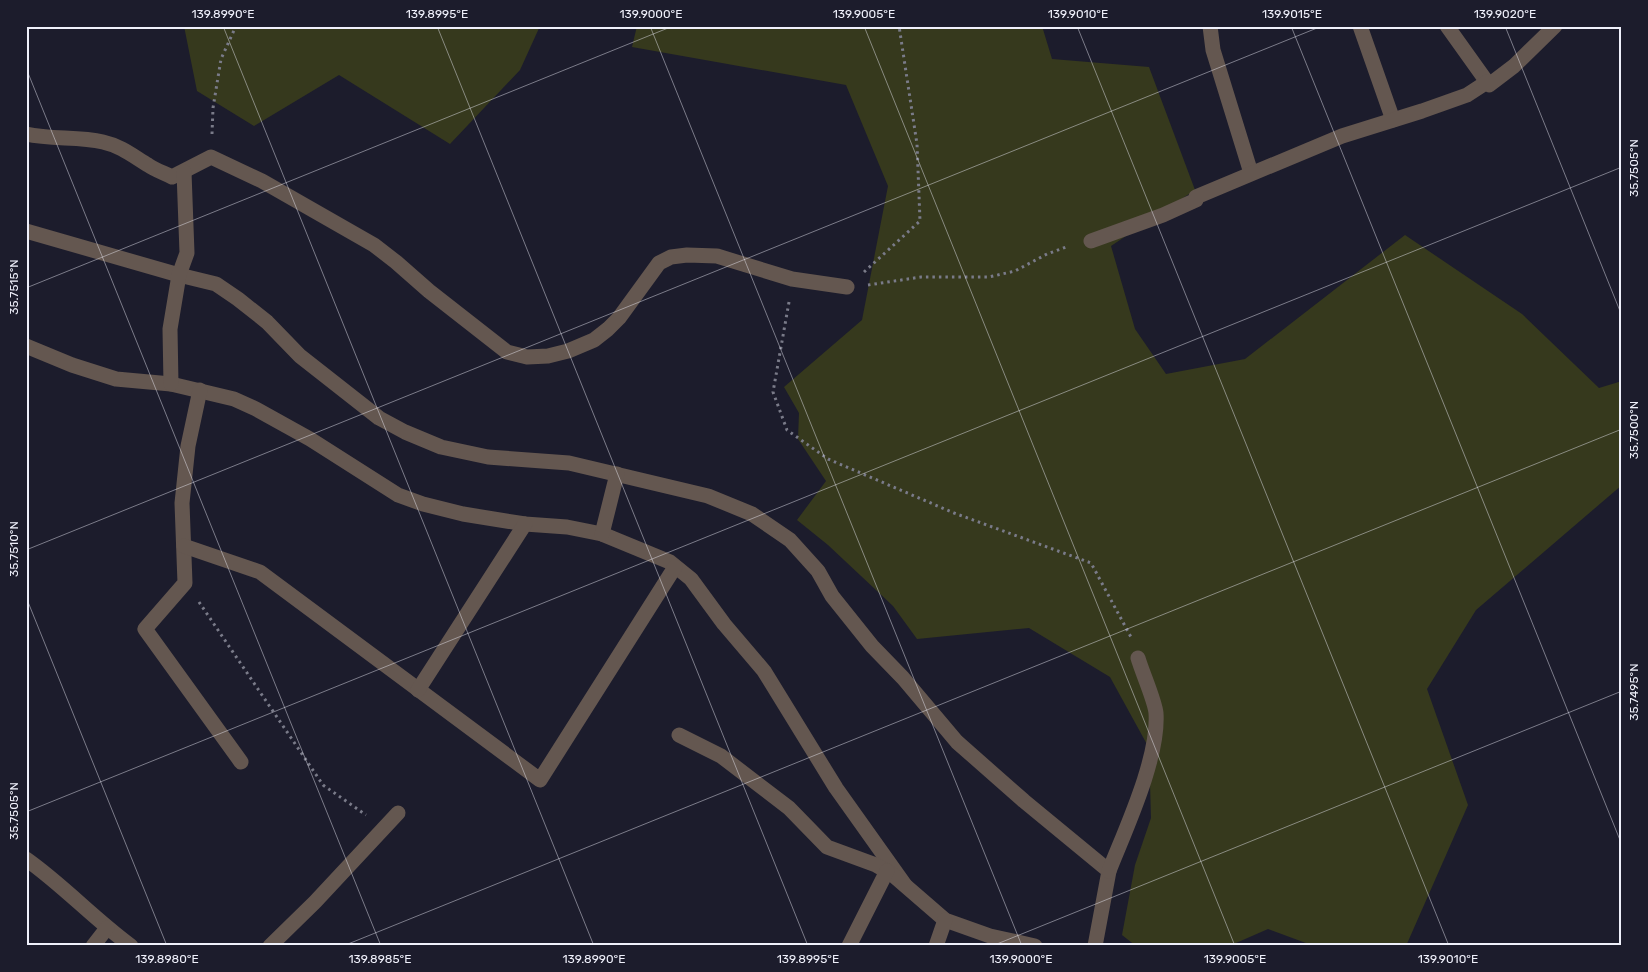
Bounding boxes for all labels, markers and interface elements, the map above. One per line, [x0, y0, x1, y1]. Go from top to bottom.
text: 139.8990°E [191, 7, 255, 21]
text: 139.8995°E [406, 7, 468, 21]
text: 139.9000°E [619, 7, 683, 21]
text: 139.9005°E [833, 7, 895, 21]
text: 139.9010°E [1048, 7, 1108, 21]
text: 139.9015°E [1262, 7, 1322, 21]
text: 139.9020°E [1474, 7, 1536, 21]
text: 35.7505°N [1627, 139, 1641, 197]
text: 35.7515°N [7, 259, 21, 315]
text: 35.7500°N [1627, 401, 1641, 459]
text: 35.7510°N [7, 521, 21, 577]
text: 35.7495°N [1627, 663, 1641, 721]
text: 35.7505°N [7, 782, 21, 840]
text: 139.8980°E [135, 952, 199, 966]
text: 139.8985°E [348, 952, 412, 966]
text: 139.8990°E [562, 952, 626, 966]
text: 139.8995°E [777, 952, 839, 966]
text: 139.9000°E [989, 952, 1053, 966]
text: 139.9005°E [1204, 952, 1266, 966]
text: 139.9010°E [1418, 952, 1478, 966]

